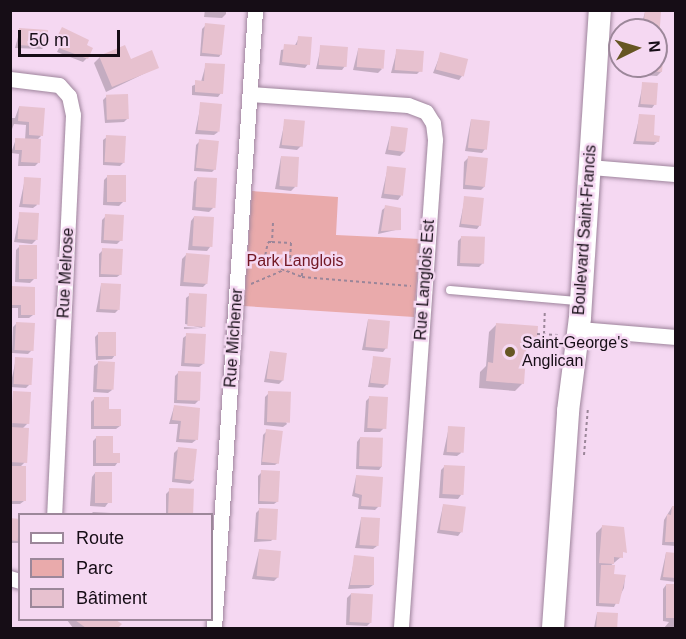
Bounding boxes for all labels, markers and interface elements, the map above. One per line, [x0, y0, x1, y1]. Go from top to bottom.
scale bar [21, 18, 123, 56]
north arrow [608, 18, 668, 78]
text: 50 m [29, 30, 69, 50]
text: N [645, 40, 663, 53]
street label: Boulevard Saint-Francis [569, 144, 601, 316]
street label: Rue Langlois Est [411, 219, 439, 341]
street label: Rue Melrose [54, 227, 78, 319]
park label: Park Langlois [247, 251, 343, 271]
street label: Rue Michener [221, 288, 247, 388]
place label: Saint-George's Anglican [522, 333, 628, 371]
marker: Saint-George's Anglican [503, 345, 517, 359]
legend [18, 513, 213, 621]
text: Route [76, 528, 124, 548]
text: Parc [76, 558, 113, 578]
text: Bâtiment [76, 588, 147, 608]

